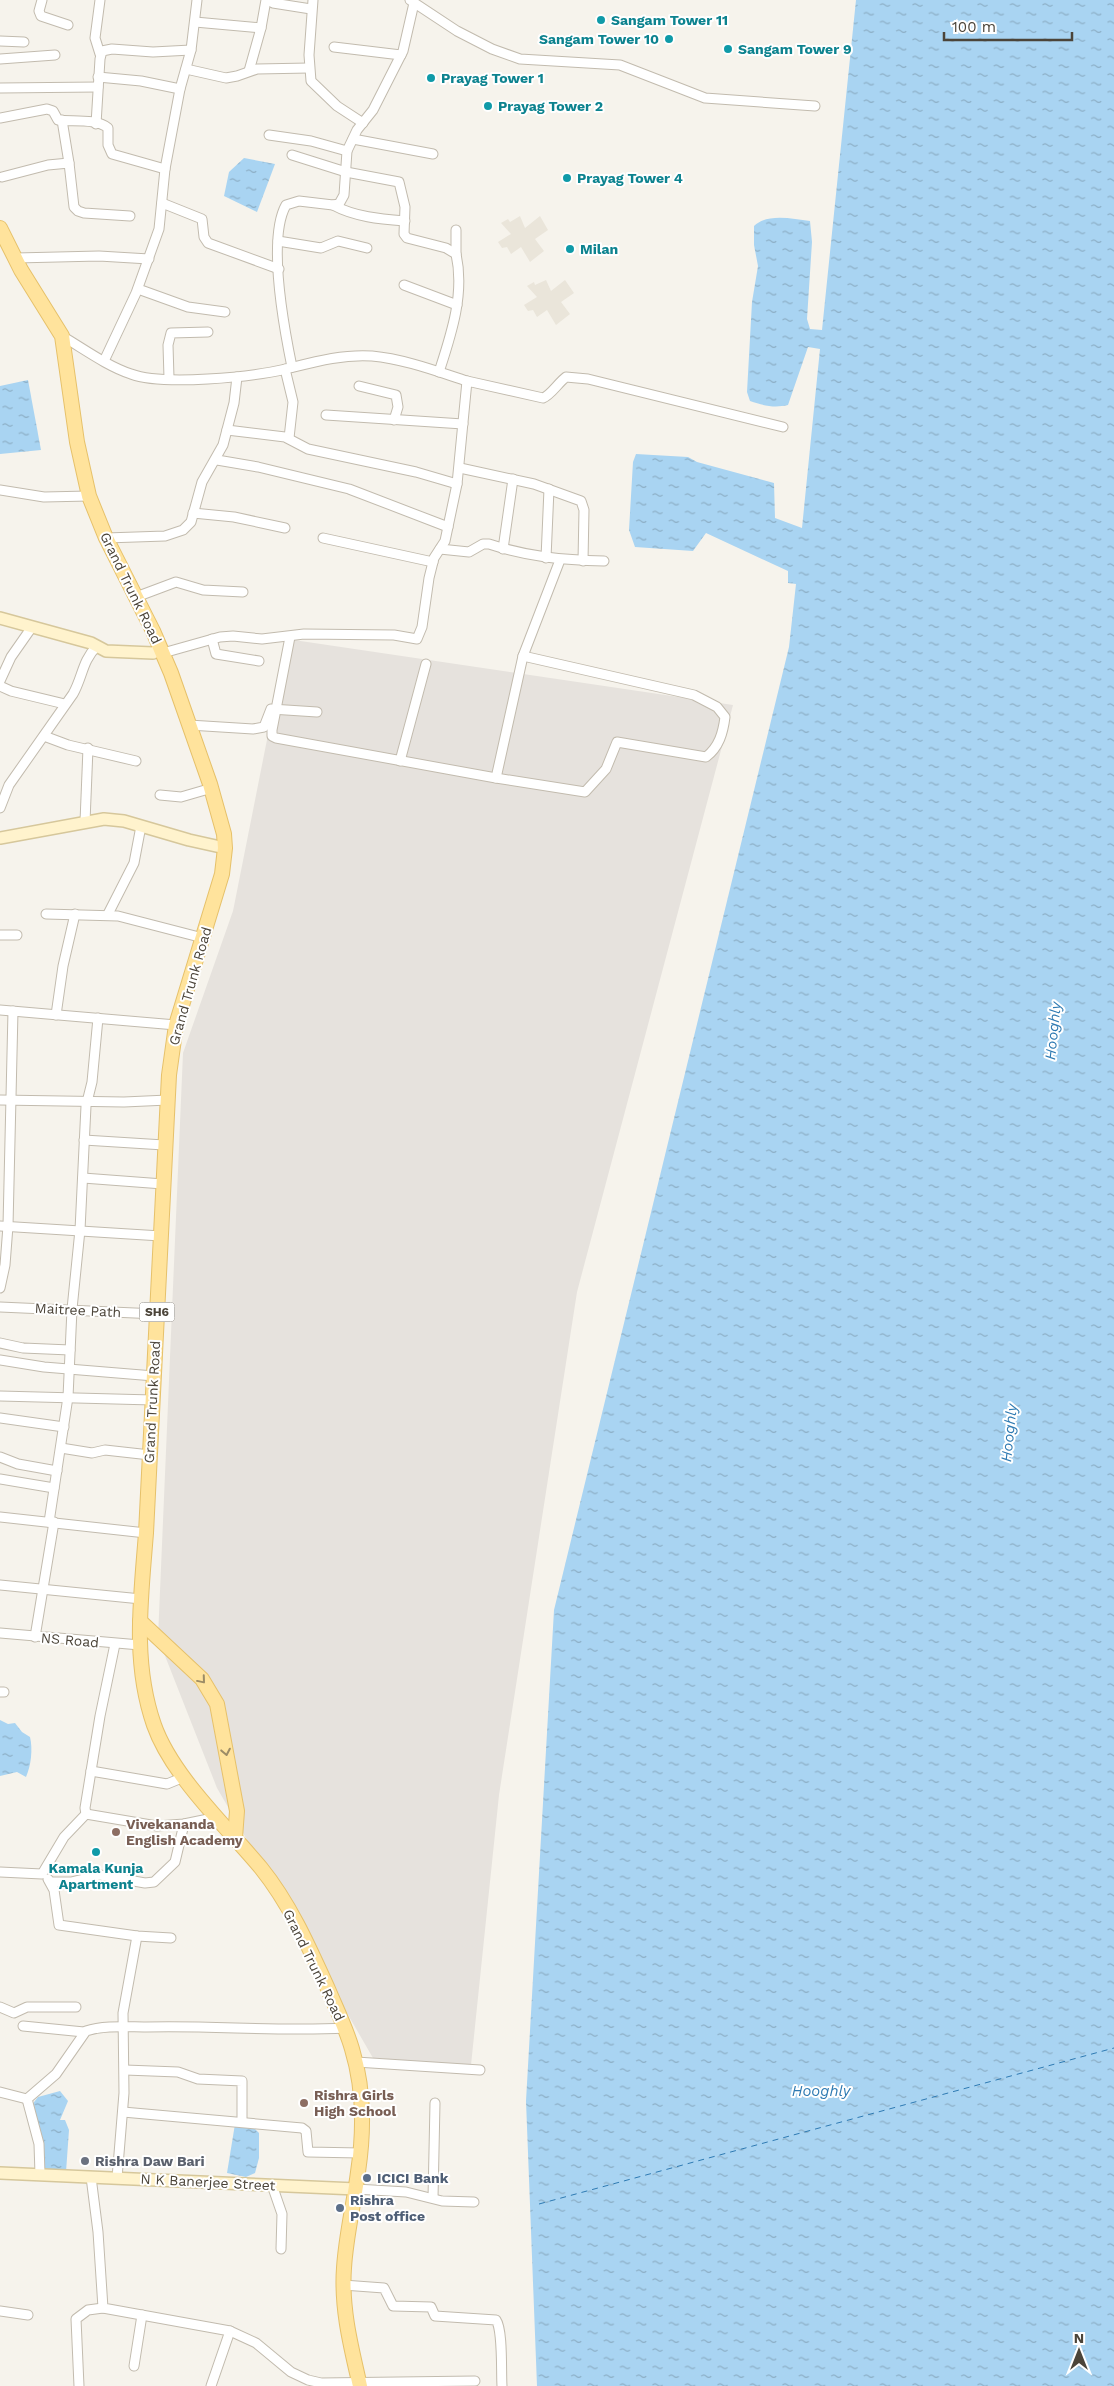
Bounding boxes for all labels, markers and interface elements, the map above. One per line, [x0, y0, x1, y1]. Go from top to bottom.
scale bar [944, 10, 1072, 42]
place label: Sangam Tower 11 [611, 12, 728, 28]
marker: Sangam Tower 11 [595, 14, 607, 26]
text: 100 m [952, 18, 996, 36]
place label: Sangam Tower 10 [539, 31, 659, 47]
marker: Sangam Tower 10 [663, 33, 675, 45]
place label: Sangam Tower 9 [738, 41, 852, 57]
marker: Sangam Tower 9 [722, 43, 734, 55]
place label: Prayag Tower 1 [441, 70, 544, 86]
marker: Prayag Tower 1 [425, 72, 437, 84]
place label: Prayag Tower 2 [498, 98, 603, 114]
marker: Prayag Tower 2 [482, 100, 494, 112]
place label: Prayag Tower 4 [577, 170, 683, 186]
marker: Prayag Tower 4 [561, 172, 573, 184]
place label: Milan [580, 241, 618, 257]
marker: Milan [564, 243, 576, 255]
street label: Grand Trunk Road [97, 529, 165, 647]
street label: Grand Trunk Road [165, 925, 215, 1047]
water label: Hooghly [1041, 1000, 1065, 1061]
street label: Maitree Path [34, 1300, 122, 1320]
road number: SH6 [140, 1302, 174, 1321]
street label: Grand Trunk Road [141, 1340, 163, 1464]
water label: Hooghly [997, 1402, 1021, 1463]
street label: NS Road [40, 1629, 100, 1651]
one-way arrow [196, 1674, 205, 1683]
one-way arrow [220, 1748, 231, 1757]
place label: Vivekananda English Academy [126, 1816, 243, 1848]
marker: Vivekananda English Academy [110, 1826, 122, 1838]
marker: Kamala Kunja Apartment [90, 1846, 102, 1858]
place label: Kamala Kunja Apartment [49, 1860, 144, 1892]
street label: Grand Trunk Road [280, 1906, 348, 2024]
water label: Hooghly [792, 2082, 852, 2100]
place label: Rishra Girls High School [314, 2087, 396, 2119]
marker: Rishra Girls High School [298, 2097, 310, 2109]
place label: Rishra Daw Bari [95, 2153, 205, 2169]
marker: Rishra Daw Bari [79, 2155, 91, 2167]
street label: N K Banerjee Street [140, 2170, 276, 2194]
place label: ICICI Bank [377, 2170, 449, 2186]
marker: ICICI Bank [361, 2172, 373, 2184]
place label: Rishra Post office [350, 2192, 425, 2224]
marker: Rishra Post office [334, 2202, 346, 2214]
north arrow [1054, 2326, 1104, 2376]
text: N [1074, 2330, 1084, 2346]

